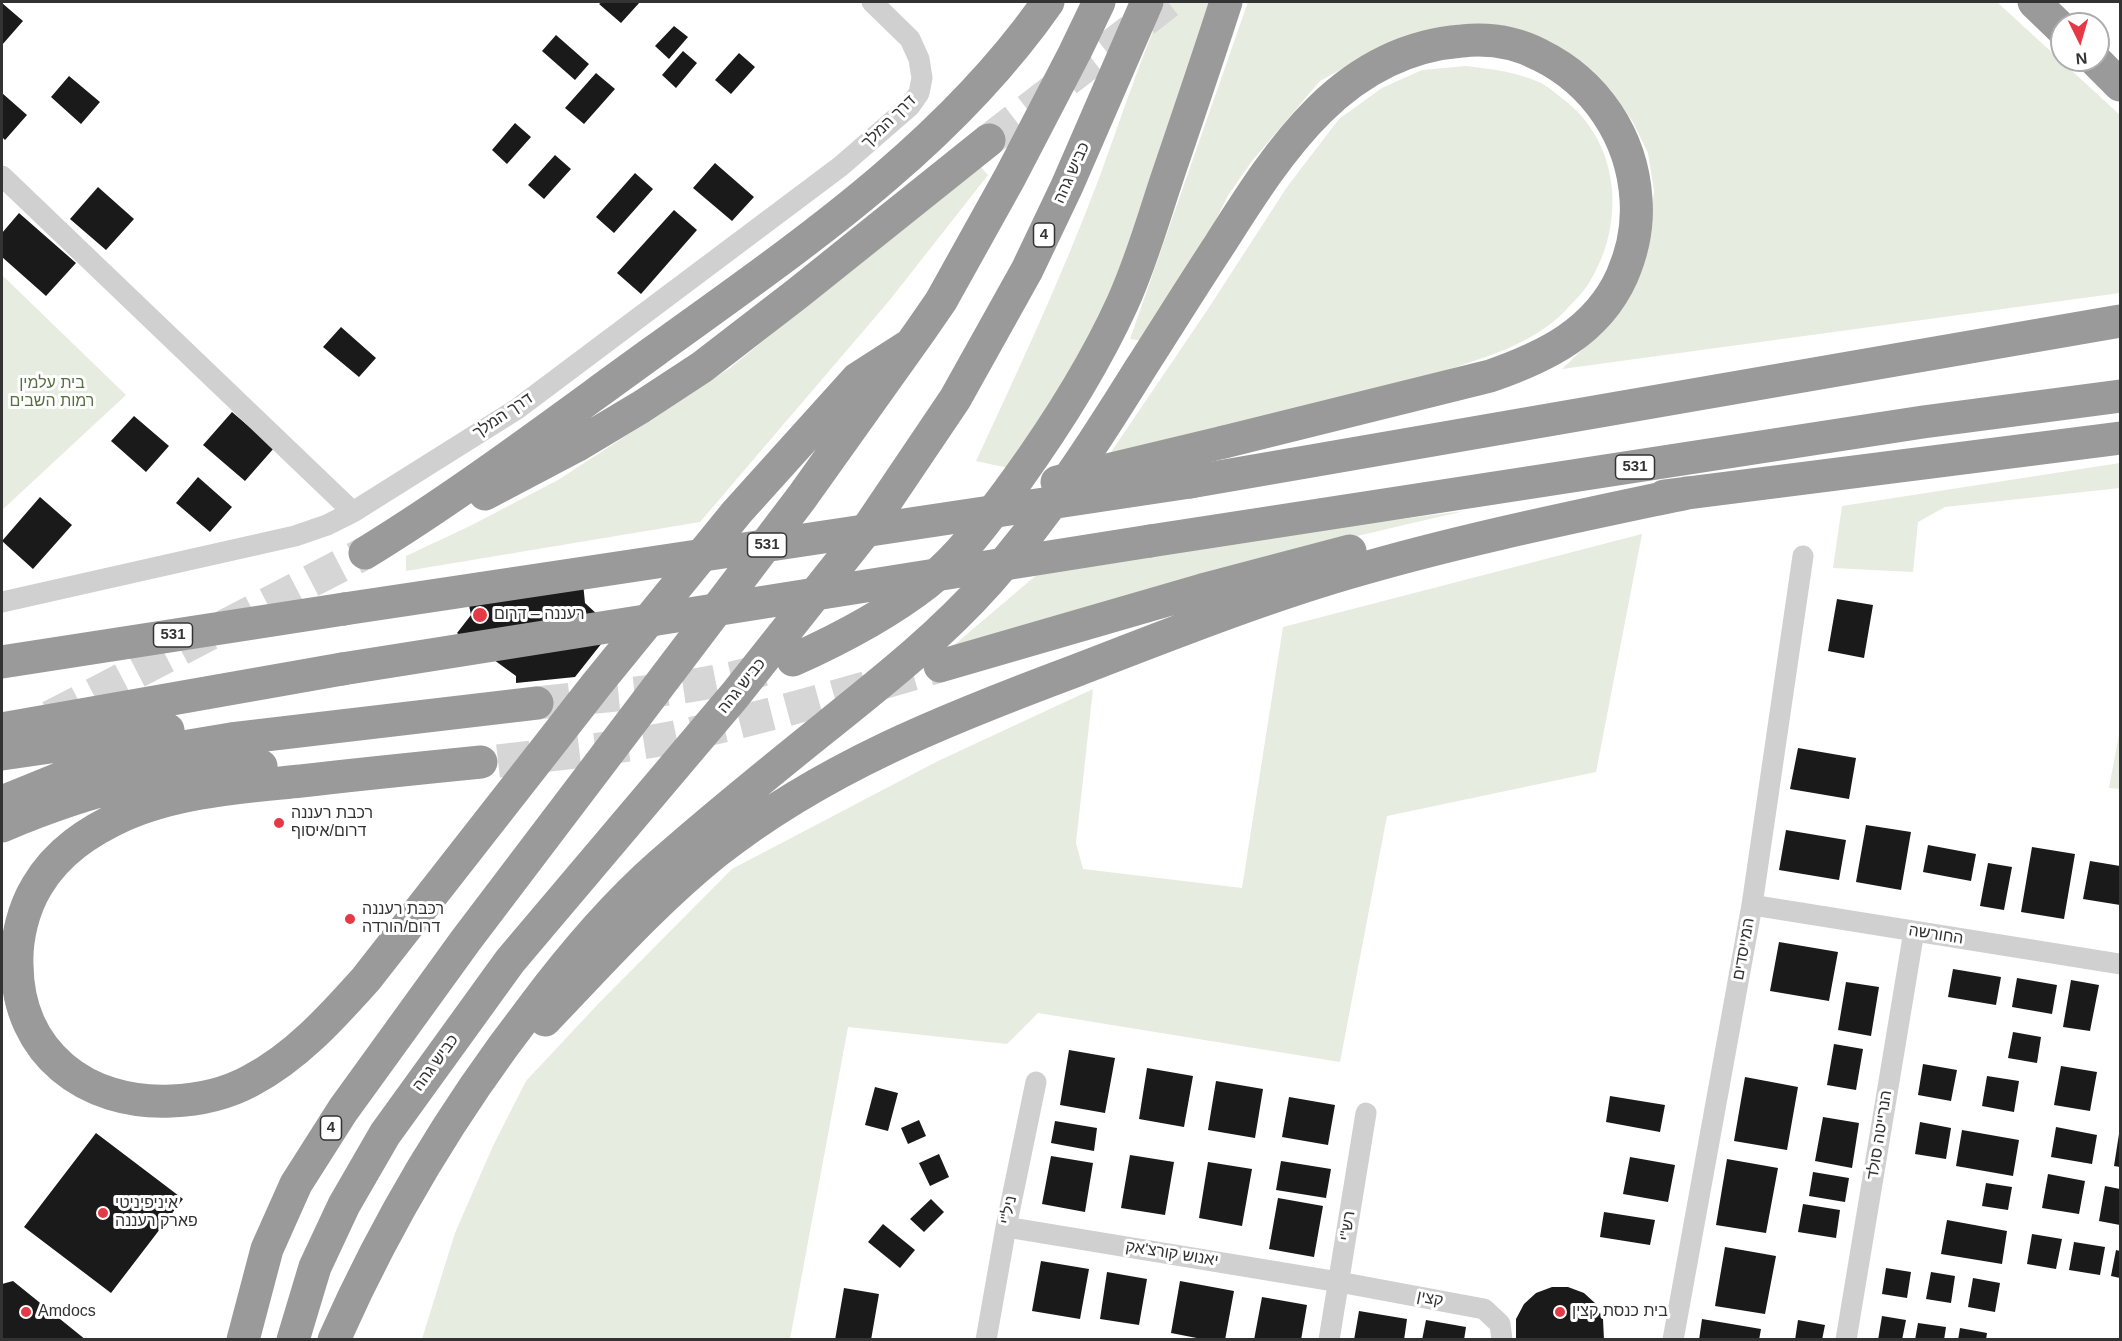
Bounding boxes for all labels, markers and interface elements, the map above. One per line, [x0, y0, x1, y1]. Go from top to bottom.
north arrow [2050, 12, 2110, 72]
text: N [2075, 49, 2088, 67]
street label: דרך המלך [858, 92, 920, 152]
street label: כביש גהה [1050, 139, 1094, 207]
road number: 4 [1034, 223, 1054, 247]
park label: בית עלמין רמות השבים [10, 374, 94, 412]
street label: דרך המלך [470, 389, 536, 443]
road number: 531 [1616, 455, 1654, 479]
road number: 531 [748, 533, 786, 557]
place label: רעננה – דרום [494, 605, 585, 625]
marker: רעננה – דרום [471, 606, 489, 624]
road number: 531 [154, 623, 192, 647]
street label: כביש גהה [714, 655, 770, 717]
place label: רכבת רעננה דרום/איסוף [291, 804, 373, 842]
marker: רכבת רעננה דרום/איסוף [272, 816, 286, 830]
place label: רכבת רעננה דרום/הורדה [362, 900, 444, 938]
marker: רכבת רעננה דרום/הורדה [343, 912, 357, 926]
street label: המייסדים [1729, 916, 1759, 982]
street label: החורשה [1907, 921, 1965, 949]
street label: כביש גהה [409, 1031, 463, 1095]
street label: הנרייטה סולד [1863, 1089, 1897, 1181]
road number: 4 [320, 1116, 342, 1140]
place label: איניפיניטי פארק רעננה [115, 1194, 198, 1232]
street label: ניל"י [997, 1194, 1021, 1226]
marker: איניפיניטי פארק רעננה [96, 1206, 110, 1220]
street label: רש"י [1336, 1210, 1360, 1242]
street label: יאנוש קורצ'אק [1124, 1237, 1220, 1271]
street label: קצין [1415, 1287, 1445, 1311]
place label: Amdocs [38, 1302, 96, 1322]
place label: בית כנסת קצין [1572, 1302, 1668, 1322]
marker: Amdocs [19, 1305, 33, 1319]
marker: בית כנסת קצין [1553, 1305, 1567, 1319]

